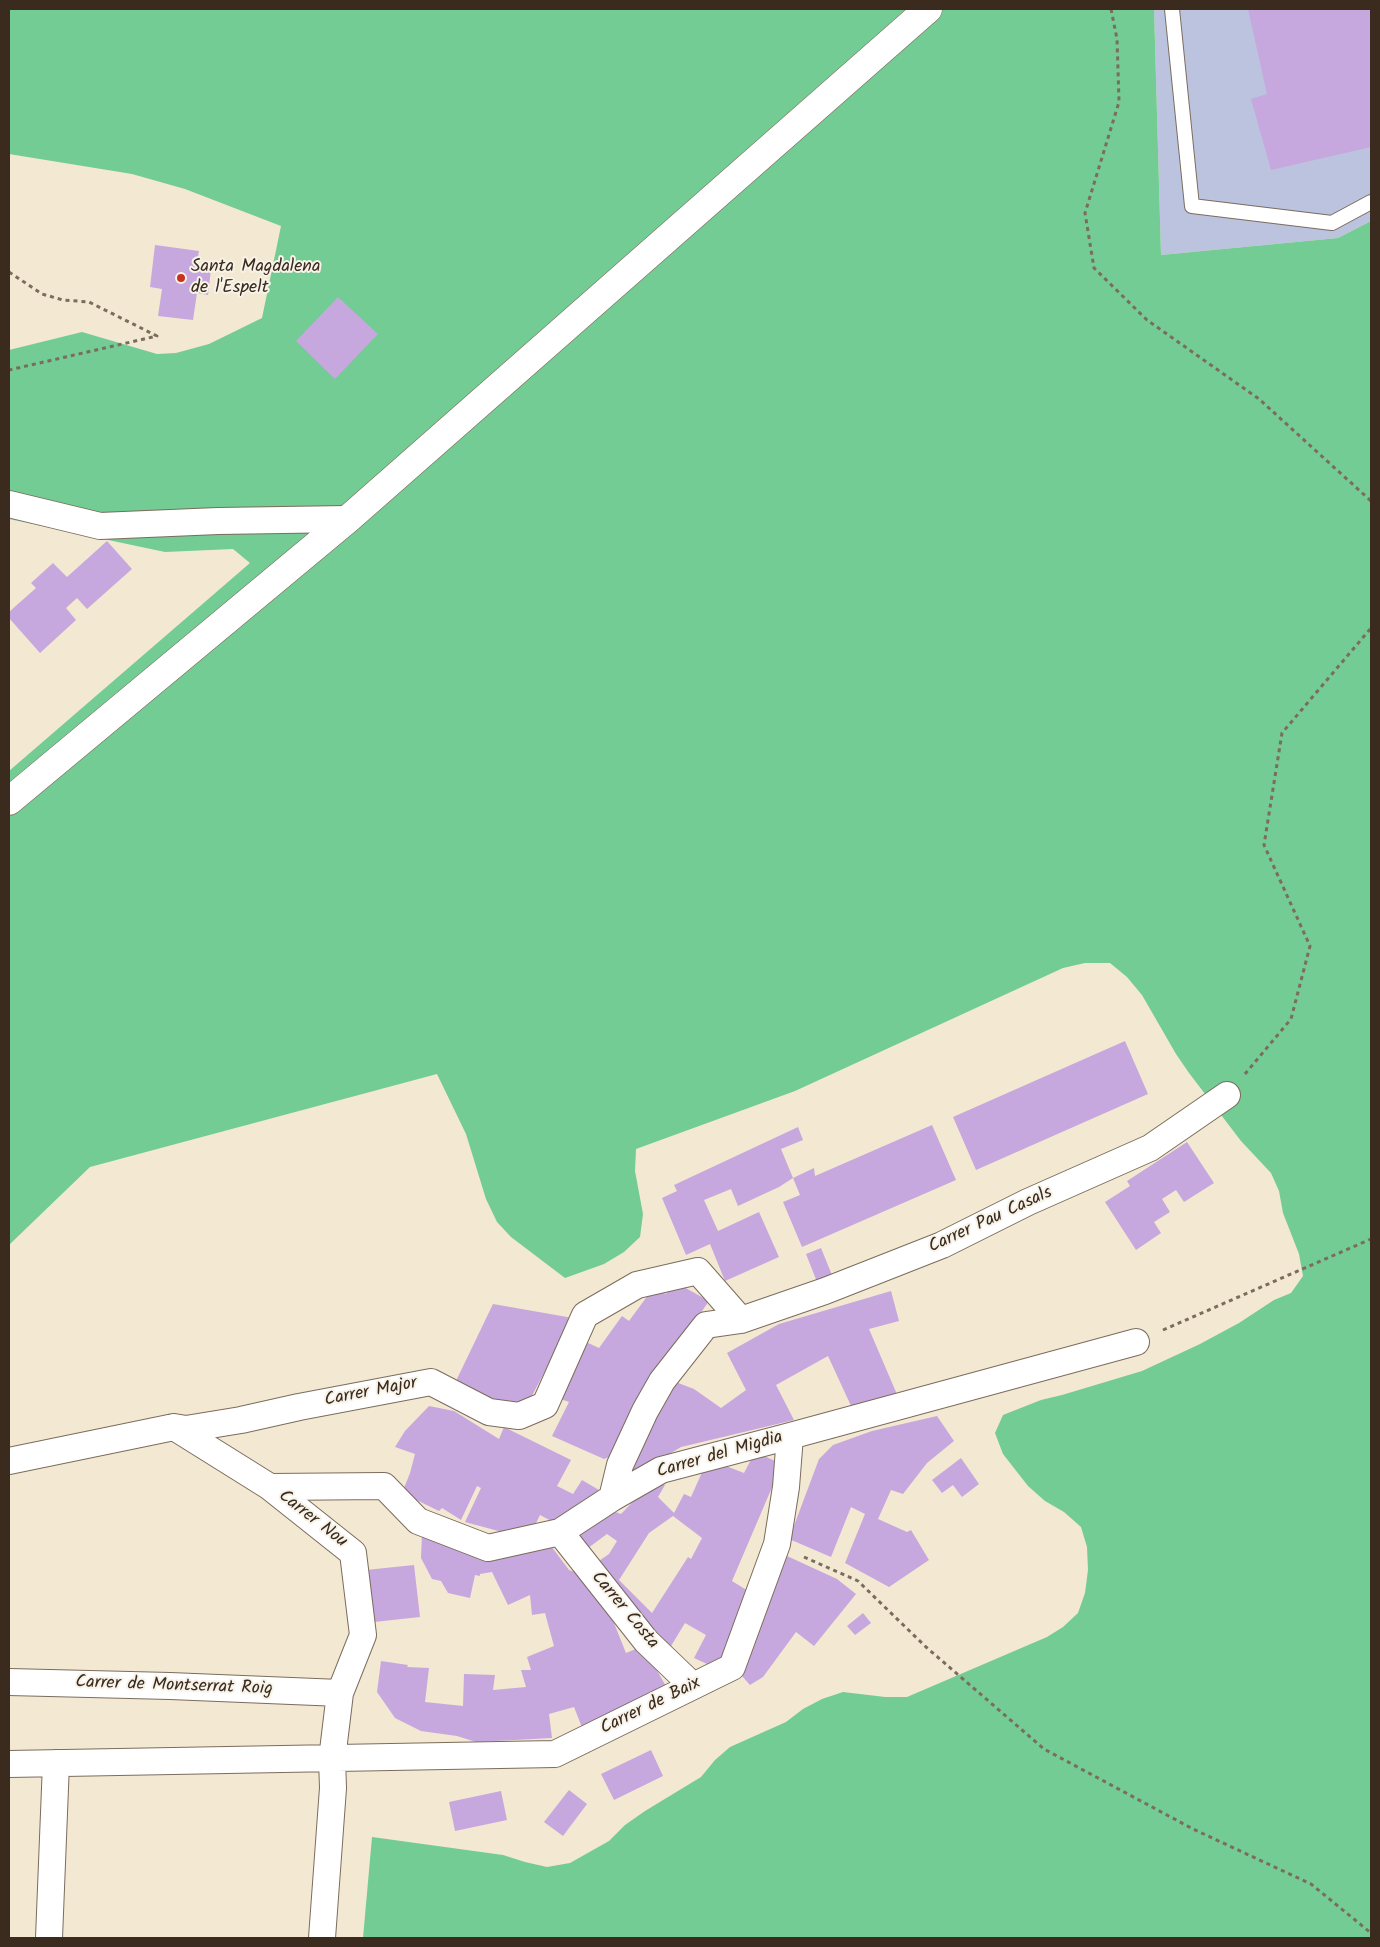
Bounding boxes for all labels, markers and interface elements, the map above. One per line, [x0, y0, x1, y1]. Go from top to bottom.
place label: Santa Magdalena de l'Espelt [191, 257, 320, 300]
marker: Santa Magdalena de l'Espelt [175, 272, 187, 284]
street label: Carrer Pau Casals [926, 1183, 1056, 1259]
street label: Carrer Major [323, 1373, 419, 1413]
street label: Carrer del Migdia [655, 1428, 785, 1484]
street label: Carrer Nou [273, 1486, 351, 1554]
street label: Carrer Costa [585, 1568, 663, 1654]
street label: Carrer de Montserrat Roig [75, 1673, 273, 1701]
street label: Carrer de Baix [597, 1673, 705, 1741]

